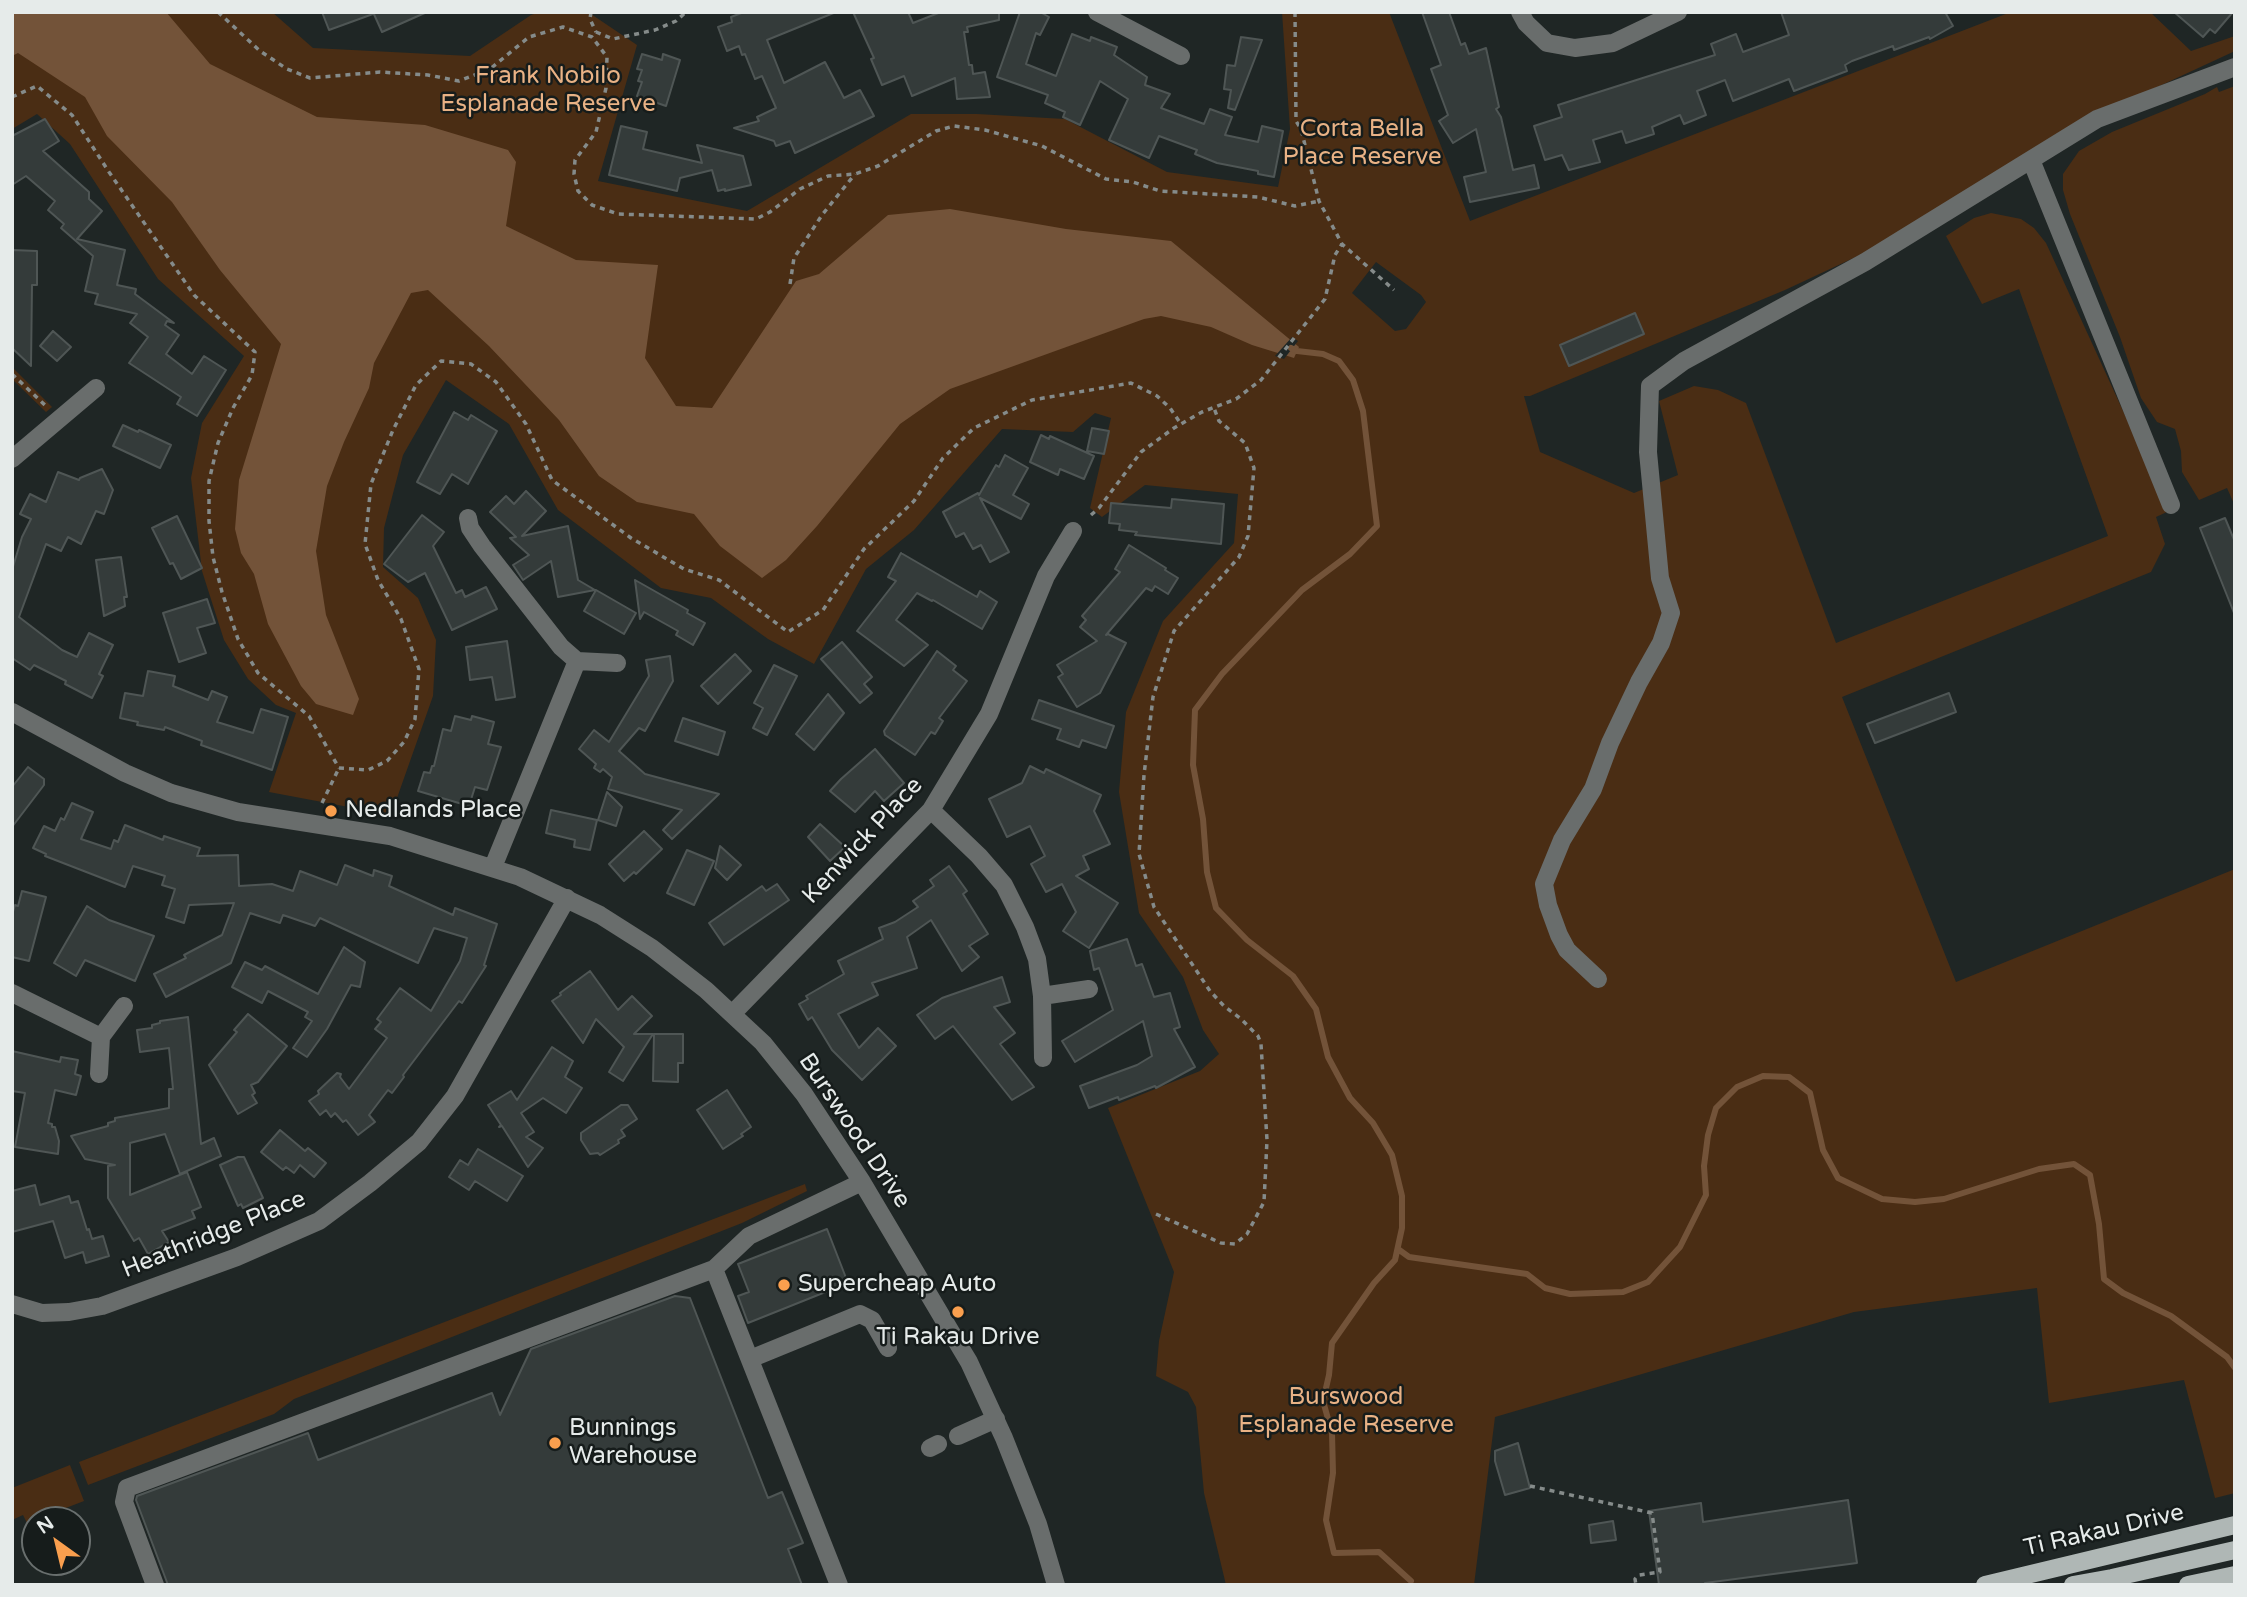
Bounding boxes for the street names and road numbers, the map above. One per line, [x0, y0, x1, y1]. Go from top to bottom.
street label: Kenwick Place [797, 772, 929, 910]
street label: Burswood Drive [792, 1048, 916, 1214]
street label: Heathridge Place [118, 1185, 310, 1285]
street label: Ti Rakau Drive [2021, 1499, 2187, 1563]

